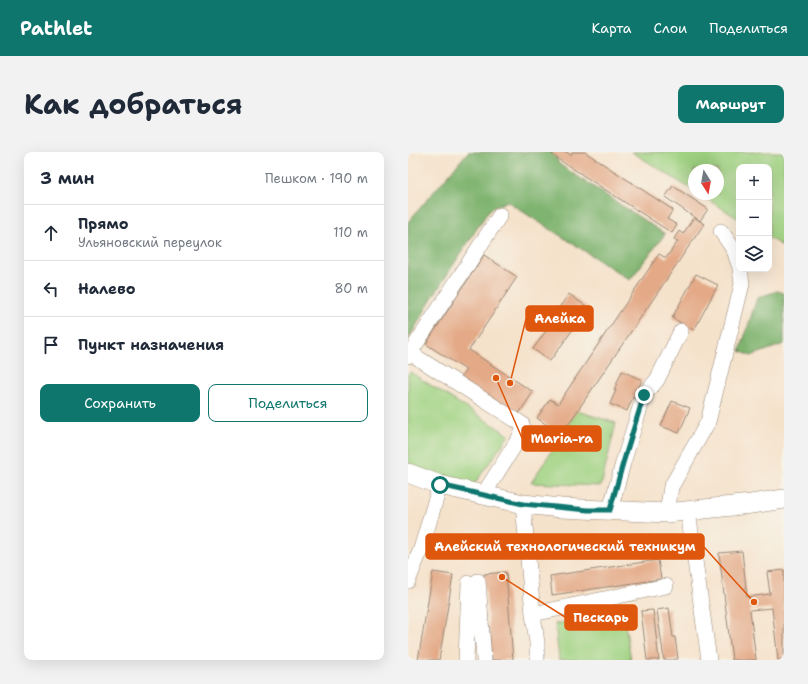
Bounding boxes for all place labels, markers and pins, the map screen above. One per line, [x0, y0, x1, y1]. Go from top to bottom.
callout: Алейка [526, 306, 593, 331]
callout: Maria-ra [522, 426, 601, 451]
callout: Алейский технологический техникум [426, 534, 704, 559]
callout: Пескарь [565, 605, 637, 630]

